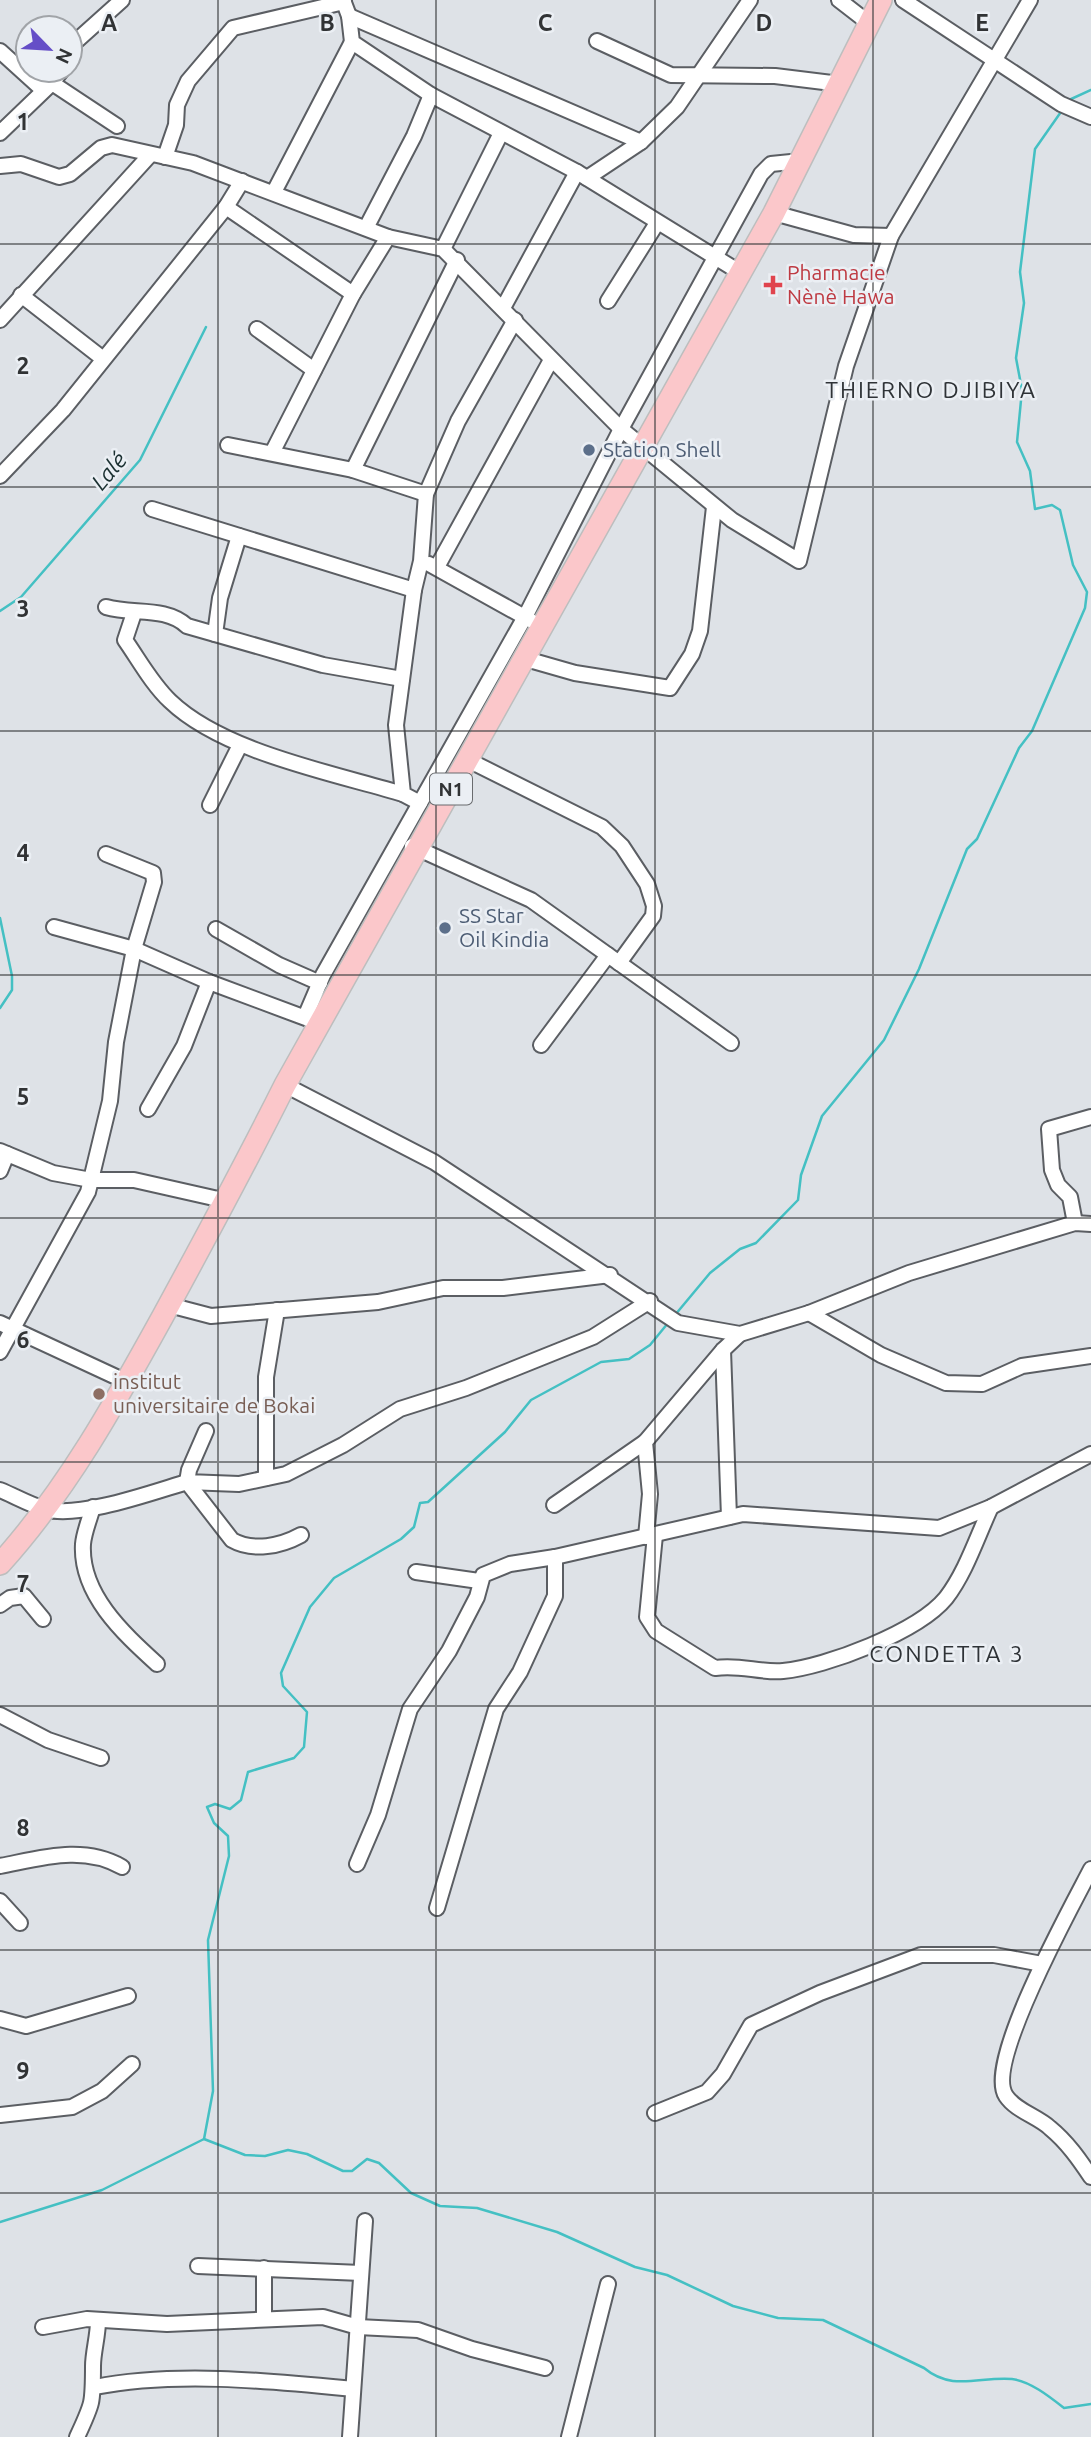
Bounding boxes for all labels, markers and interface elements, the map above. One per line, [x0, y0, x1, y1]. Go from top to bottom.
text: A [101, 10, 117, 35]
text: B [319, 10, 335, 35]
text: C [538, 10, 553, 35]
text: D [756, 10, 772, 35]
text: E [975, 10, 989, 35]
north arrow [14, 14, 84, 84]
text: N [51, 45, 77, 67]
text: 1 [17, 109, 29, 134]
place label: Pharmacie Nènè Hawa [787, 260, 894, 308]
marker: Pharmacie Nènè Hawa [765, 277, 781, 293]
text: 2 [17, 353, 29, 378]
district label: THIERNO DJIBIYA [825, 377, 1037, 402]
place label: Station Shell [603, 437, 721, 461]
marker: Station Shell [581, 442, 597, 458]
water label: Lalé [86, 447, 132, 494]
text: 3 [17, 596, 29, 621]
road number: N1 [430, 774, 472, 804]
text: 4 [17, 840, 30, 865]
place label: SS Star Oil Kindia [459, 903, 549, 951]
marker: SS Star Oil Kindia [437, 920, 453, 936]
text: 5 [17, 1084, 29, 1109]
text: 6 [17, 1327, 30, 1352]
place label: institut universitaire de Bokai [113, 1369, 315, 1417]
marker: institut universitaire de Bokai [91, 1386, 107, 1402]
text: 7 [17, 1571, 29, 1596]
district label: СONDETTA 3 [869, 1641, 1025, 1666]
text: 8 [17, 1815, 29, 1840]
text: 9 [17, 2058, 29, 2083]

